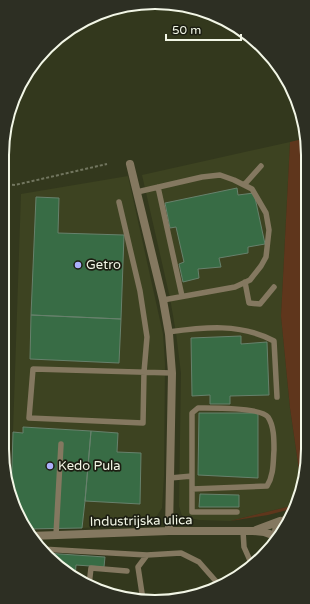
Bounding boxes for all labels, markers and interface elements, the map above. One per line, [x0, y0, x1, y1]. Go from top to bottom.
scale bar [166, 16, 241, 42]
text: 50 m [172, 23, 201, 37]
place label: Getro [86, 257, 121, 273]
marker: Getro [73, 260, 83, 270]
place label: Kedo Pula [58, 458, 121, 474]
marker: Kedo Pula [45, 461, 55, 471]
street label: Industrijska ulica [89, 512, 193, 530]

